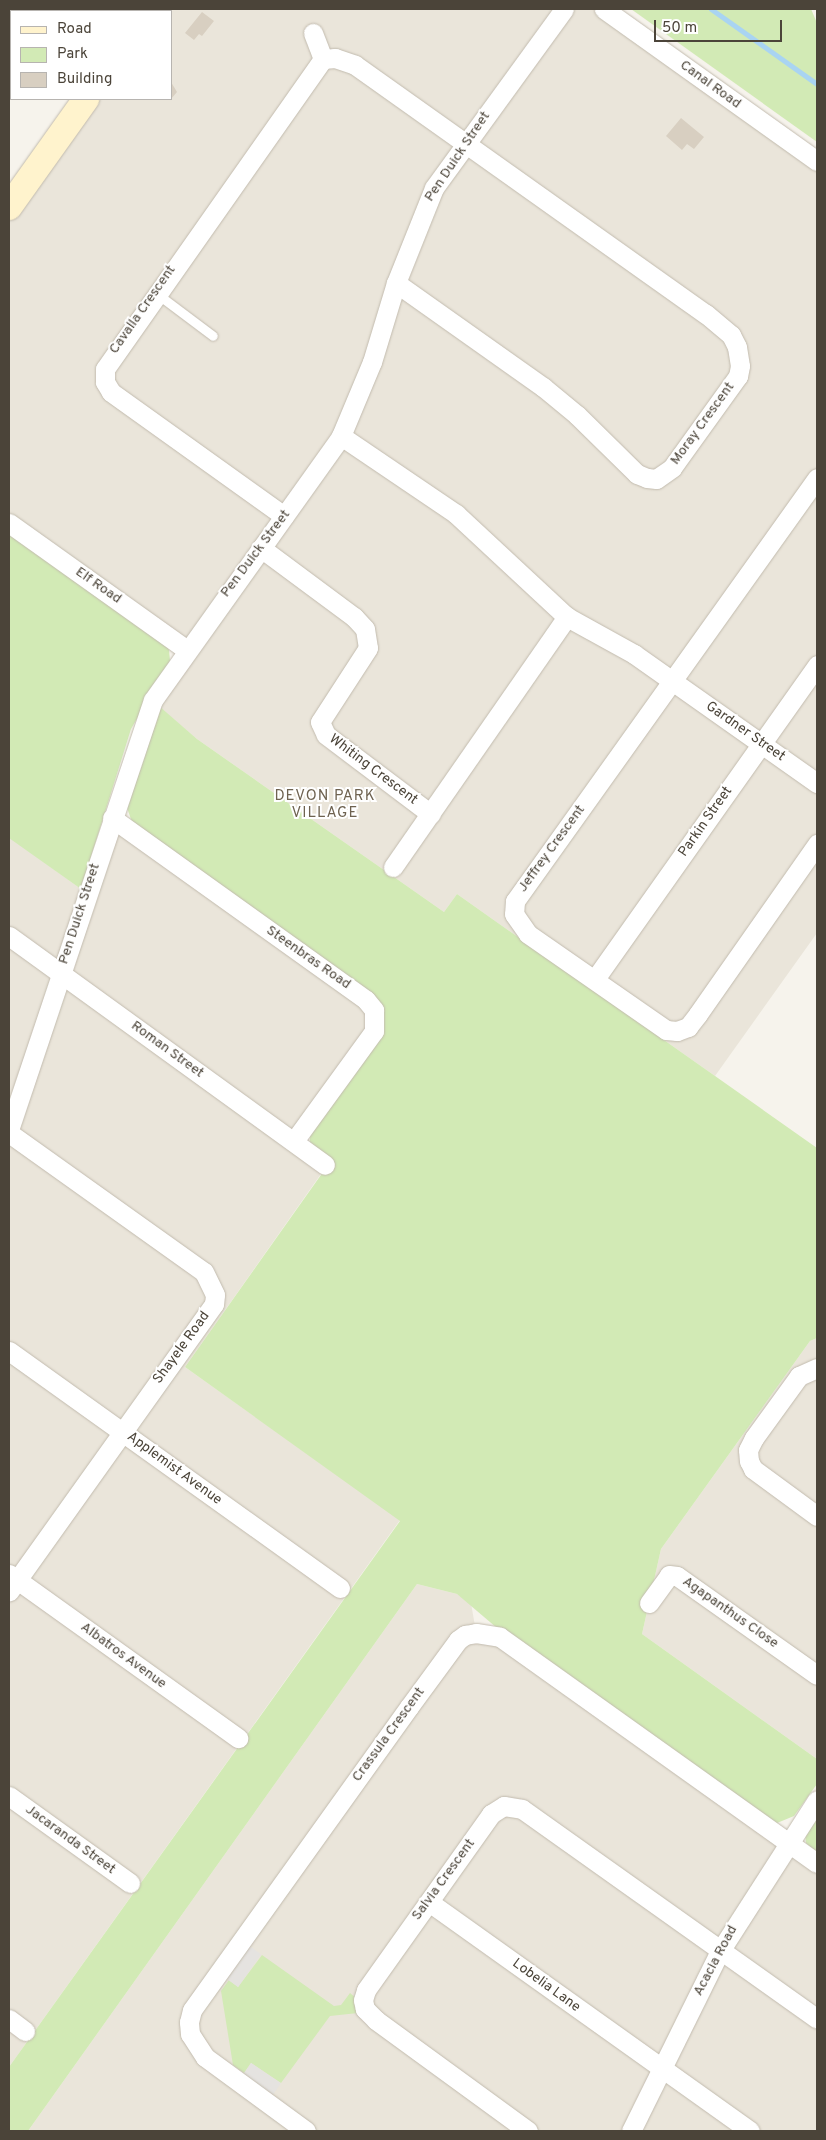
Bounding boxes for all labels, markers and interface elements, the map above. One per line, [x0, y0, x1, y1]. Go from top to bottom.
legend [10, 10, 172, 100]
scale bar [656, 10, 784, 42]
text: 50 m [662, 19, 697, 38]
text: Road [57, 20, 92, 39]
text: Park [57, 45, 88, 64]
street label: Canal Road [676, 57, 744, 113]
text: Building [57, 70, 112, 89]
street label: Pen Duick Street [422, 109, 494, 205]
street label: Cavalla Crescent [106, 262, 180, 358]
street label: Moray Crescent [667, 379, 739, 469]
street label: Pen Duick Street [218, 507, 294, 601]
street label: Elf Road [72, 564, 124, 608]
street label: Gardner Street [702, 698, 788, 766]
street label: Whiting Crescent [325, 731, 421, 809]
street label: Parkin Street [676, 784, 736, 860]
district label: DEVON PARK VILLAGE [273, 787, 377, 822]
street label: Jeffrey Crescent [515, 802, 589, 896]
street label: Pen Duick Street [56, 861, 104, 967]
street label: Steenbras Road [262, 923, 354, 993]
street label: Roman Street [127, 1018, 207, 1082]
street label: Shayele Road [150, 1309, 214, 1387]
street label: Applemist Avenue [123, 1429, 225, 1509]
street label: Agapanthus Close [679, 1574, 781, 1652]
street label: Albatros Avenue [77, 1619, 169, 1693]
street label: Crassula Crescent [349, 1685, 429, 1785]
street label: Jacaranda Street [22, 1802, 118, 1878]
street label: Salvia Crescent [409, 1836, 479, 1924]
street label: Acacia Road [690, 1923, 742, 1999]
street label: Lobelia Lane [509, 1956, 583, 2016]

